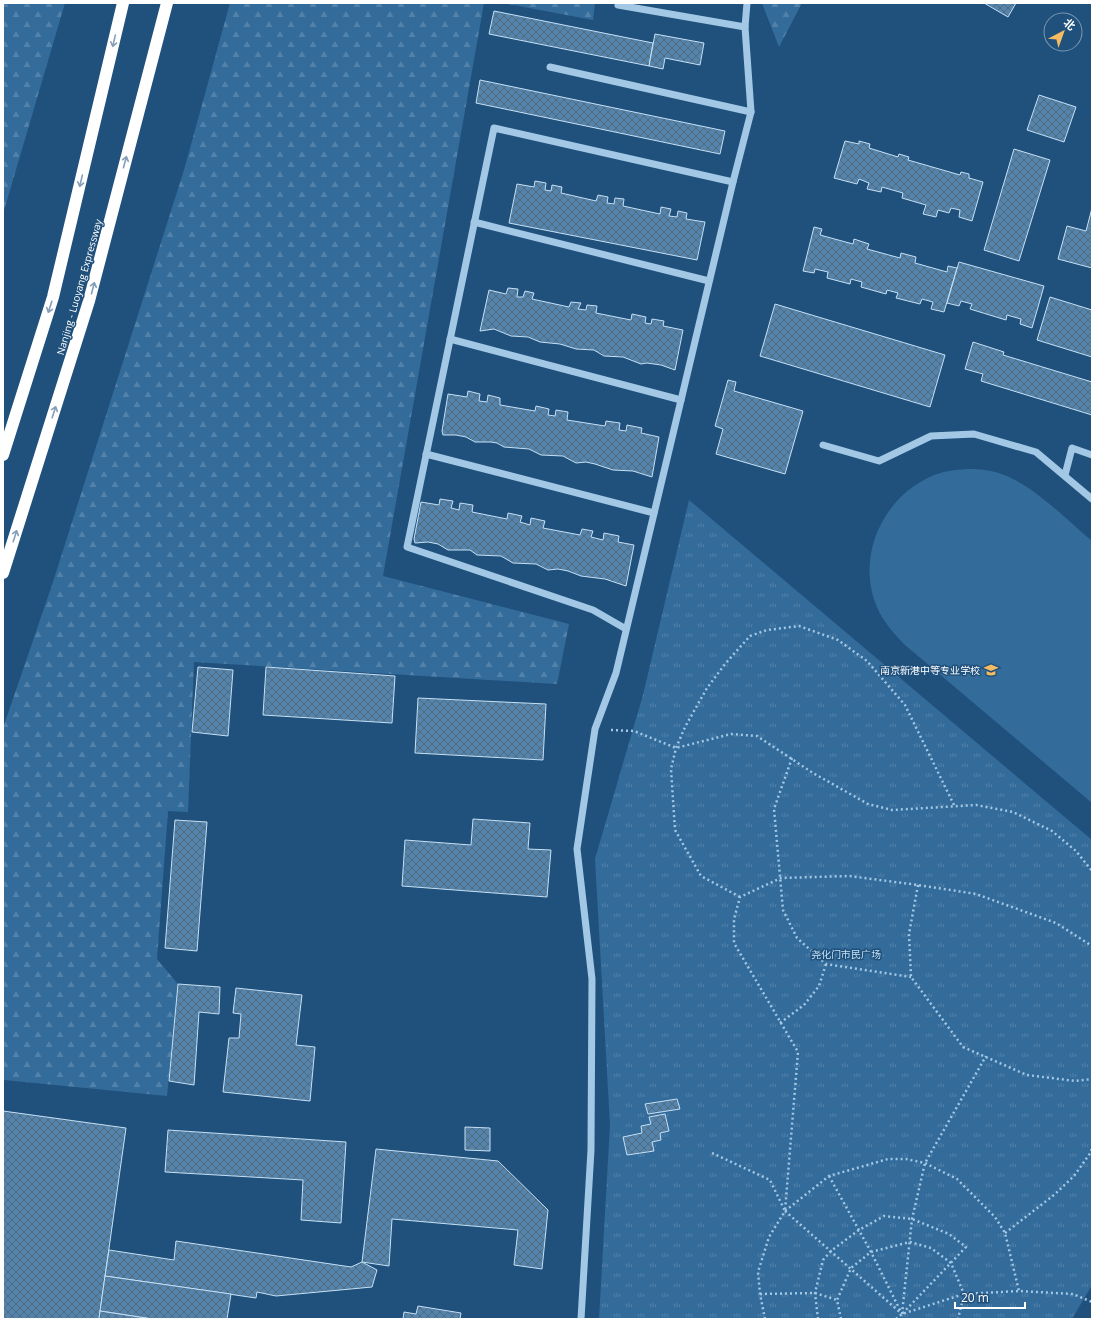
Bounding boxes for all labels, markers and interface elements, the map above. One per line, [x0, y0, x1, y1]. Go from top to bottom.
north arrow [1043, 12, 1083, 52]
text: 北 [1061, 15, 1079, 33]
one-way arrow [110, 34, 117, 47]
one-way arrow [122, 156, 129, 169]
one-way arrow [76, 174, 84, 187]
street label: Nanjing - Luoyang Expressway [53, 216, 105, 357]
one-way arrow [89, 282, 97, 295]
one-way arrow [46, 301, 53, 314]
one-way arrow [51, 406, 58, 419]
one-way arrow [12, 530, 19, 543]
school or university icon: 南京新港中等专业学校 [983, 662, 999, 678]
place label: 南京新港中等专业学校 [880, 663, 980, 677]
park label: 尧化门市民广场 [811, 947, 881, 961]
scale bar [955, 1284, 1025, 1310]
text: 20 m [961, 1289, 989, 1306]

